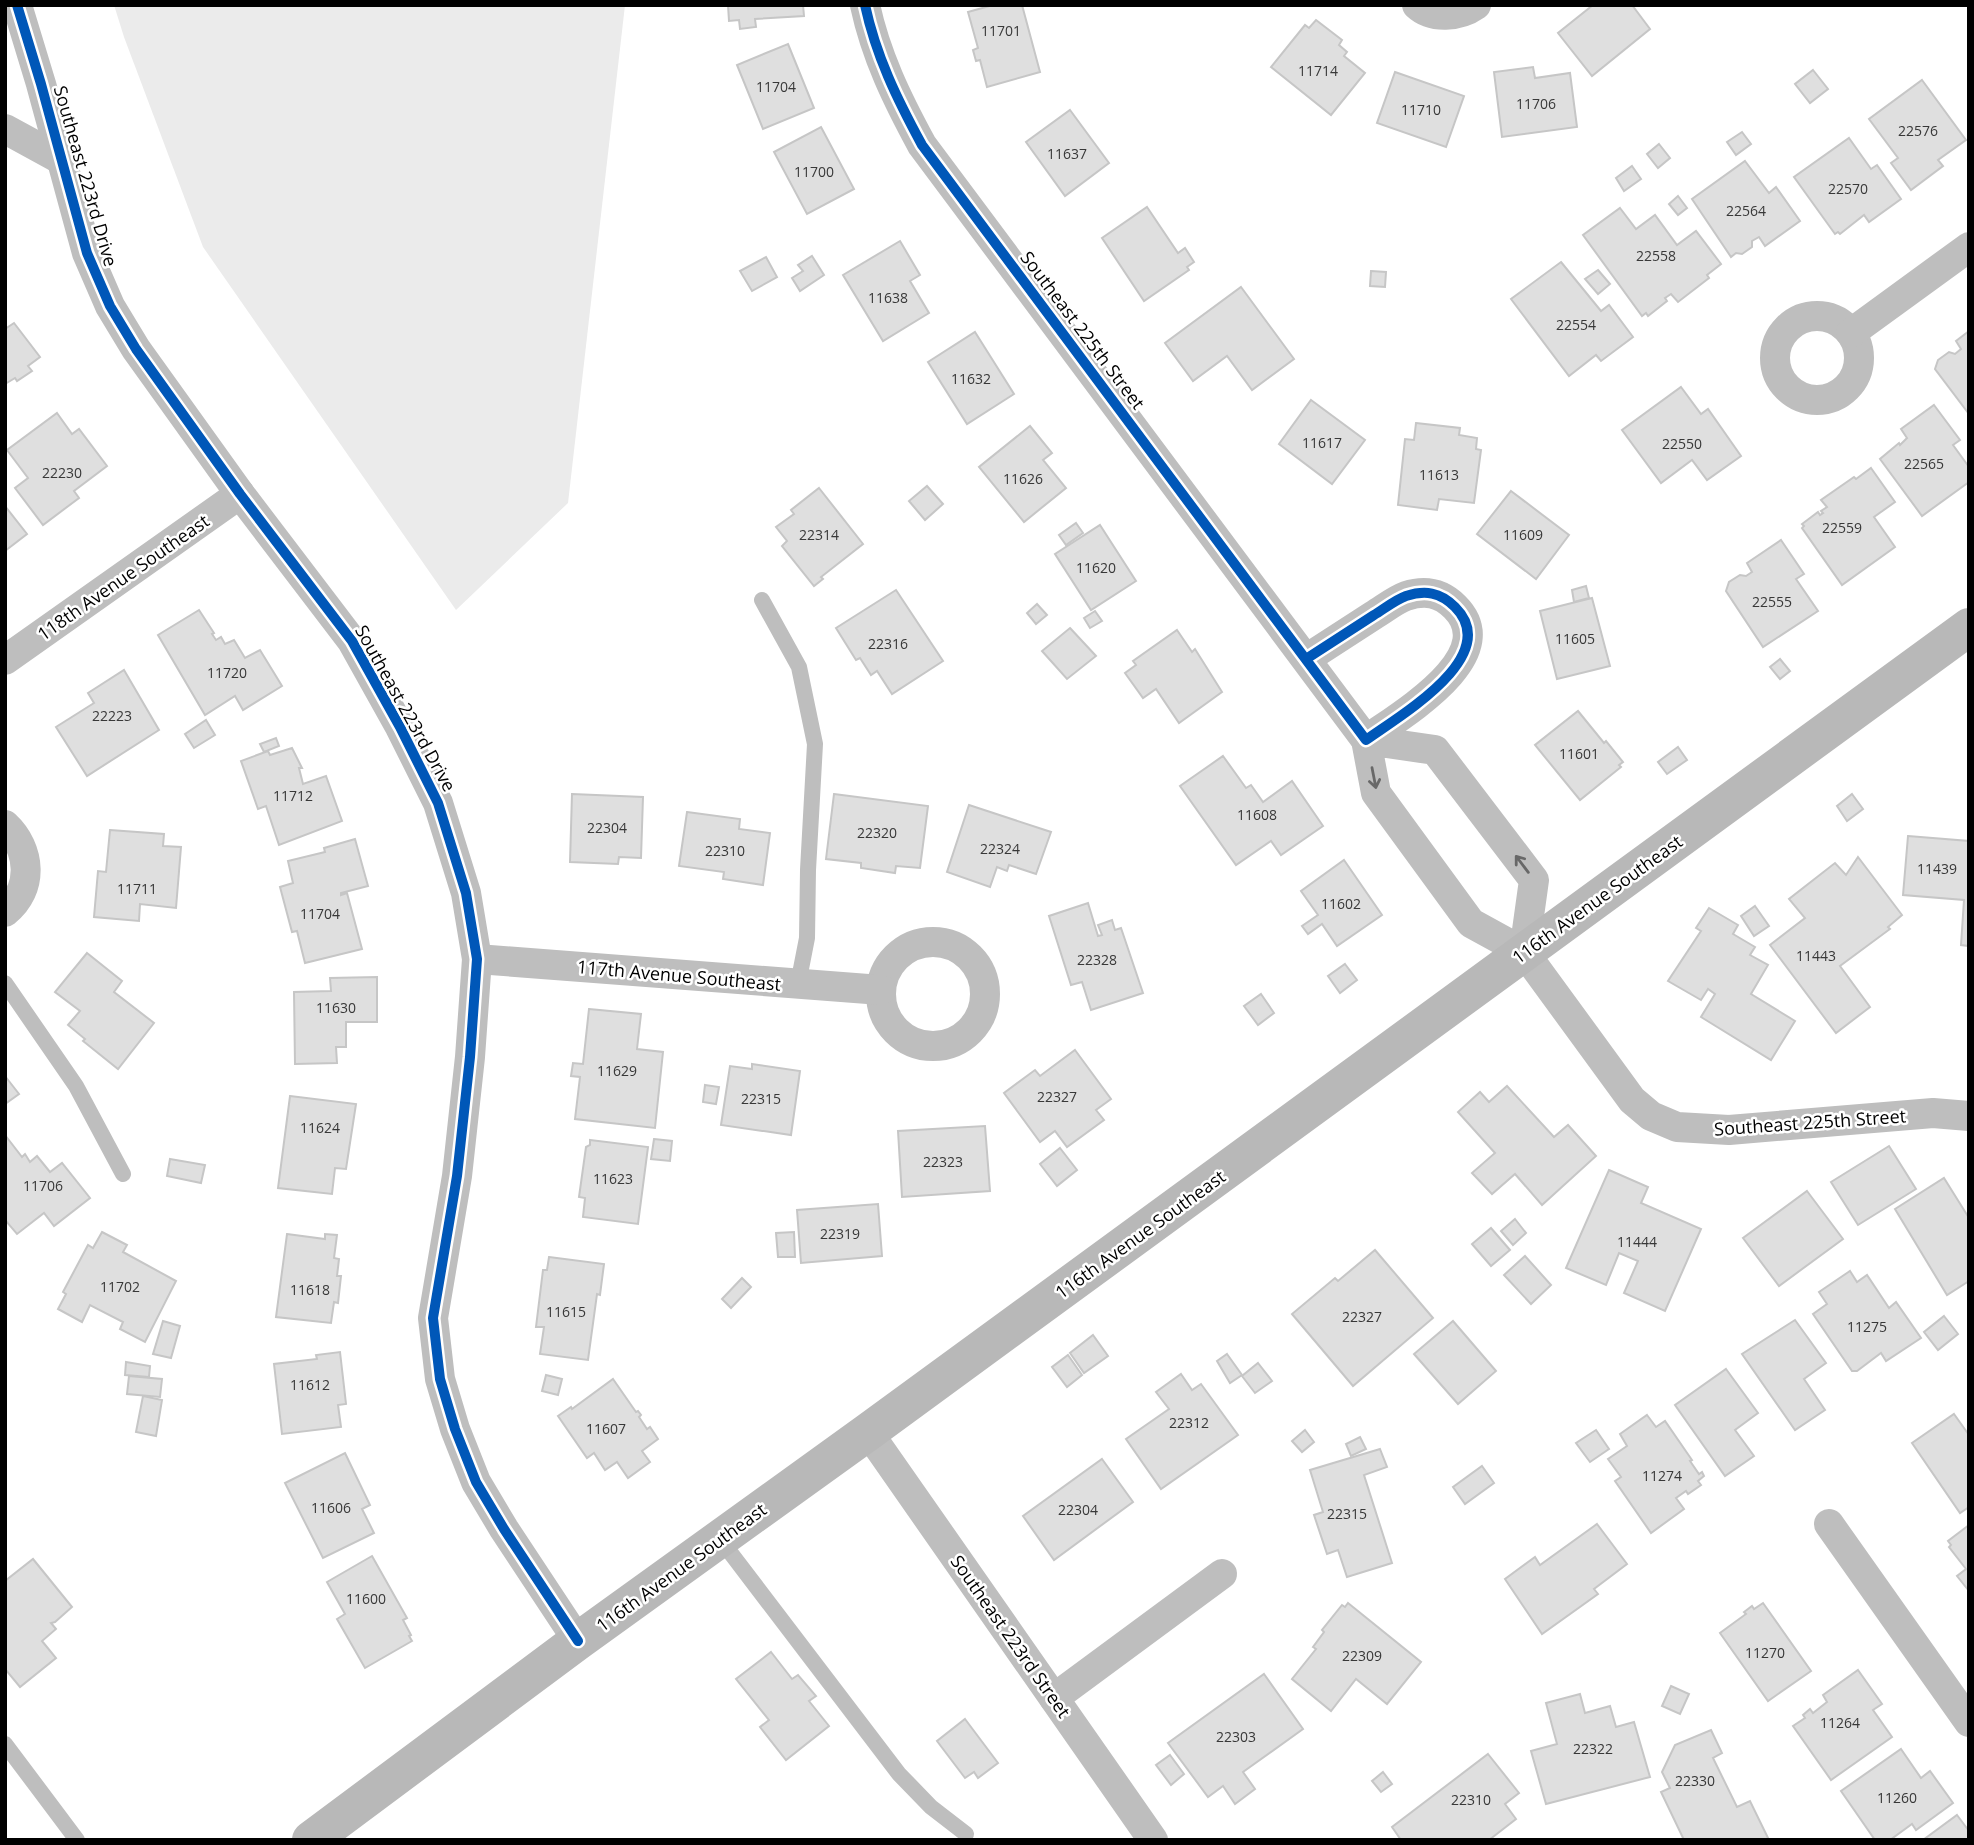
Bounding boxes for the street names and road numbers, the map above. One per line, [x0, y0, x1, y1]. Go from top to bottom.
street label: Southeast 223rd Drive [49, 83, 123, 269]
street label: Southeast 225th Street [1016, 246, 1150, 414]
street label: 118th Avenue Southeast [32, 508, 214, 646]
street label: Southeast 223rd Drive [350, 620, 462, 796]
street label: 116th Avenue Southeast [1507, 829, 1687, 969]
street label: 117th Avenue Southeast [576, 954, 782, 996]
street label: Southeast 225th Street [1713, 1103, 1907, 1141]
street label: 116th Avenue Southeast [1050, 1164, 1230, 1304]
street label: 116th Avenue Southeast [591, 1497, 771, 1637]
street label: Southeast 223rd Street [946, 1550, 1076, 1722]

